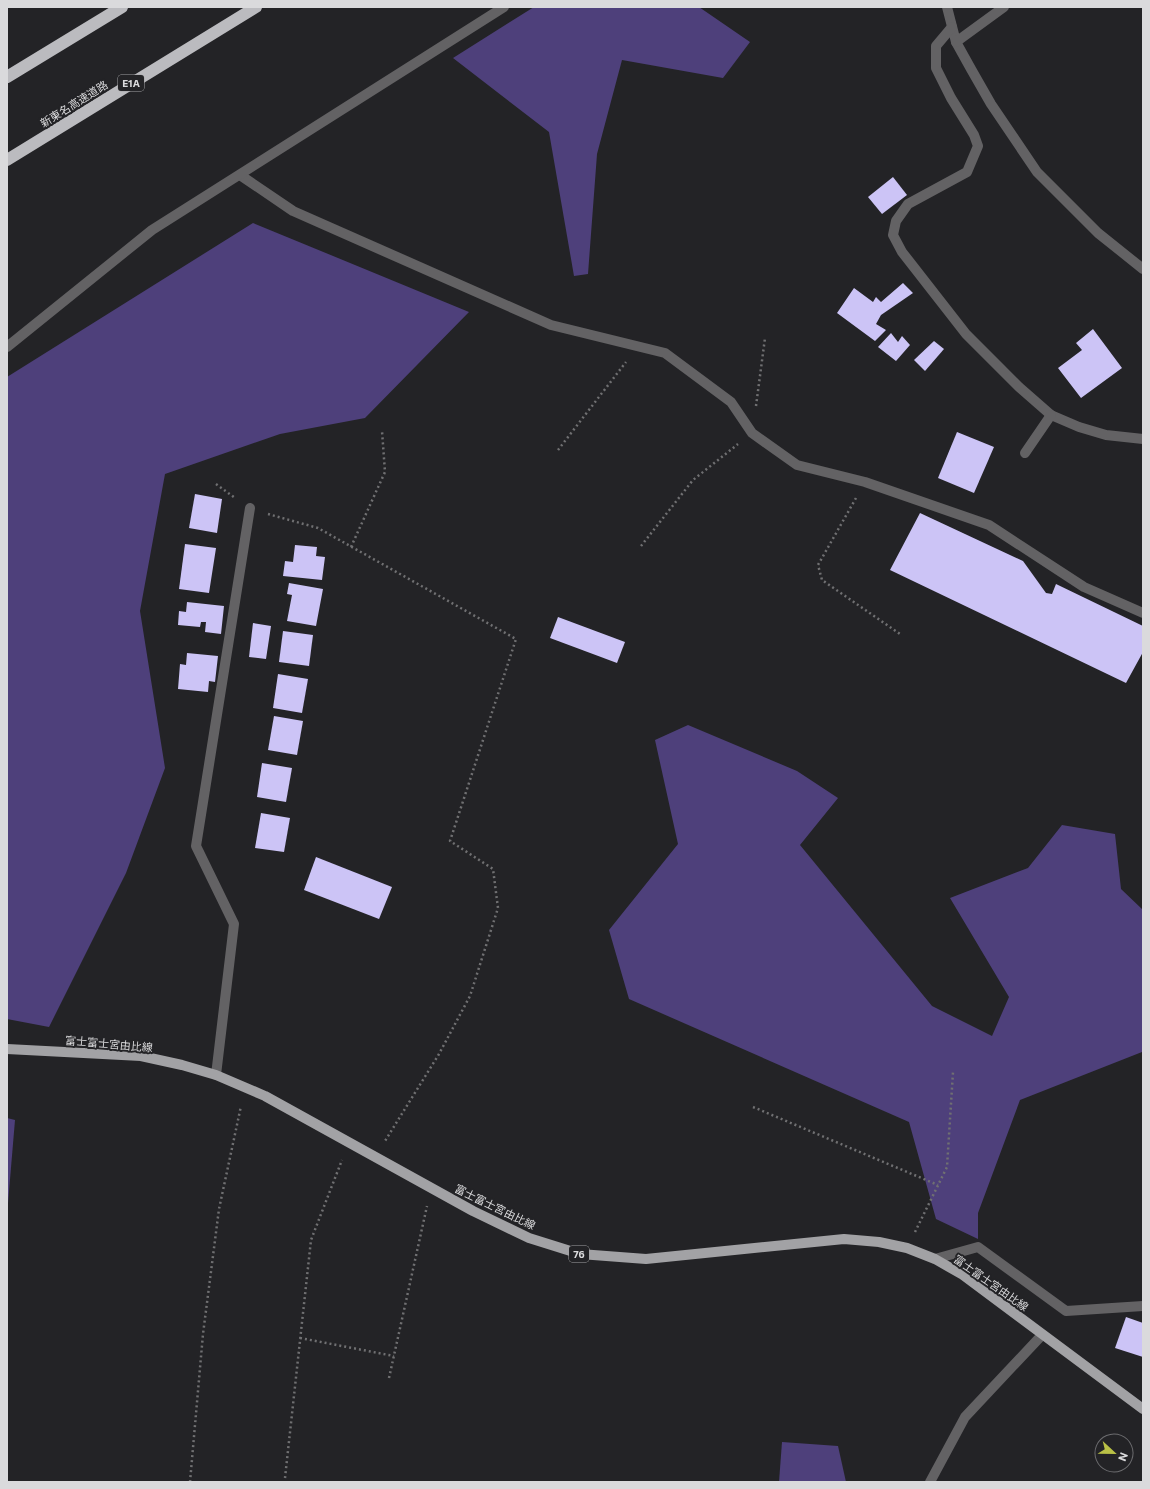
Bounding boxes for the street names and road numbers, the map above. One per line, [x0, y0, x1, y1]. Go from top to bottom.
road number: E1A [118, 75, 144, 91]
street label: 新東名高速道路 [38, 78, 110, 129]
street label: 富士富士宮由比線 [65, 1033, 153, 1054]
street label: 富士富士宮由比線 [453, 1181, 538, 1232]
road number: 76 [569, 1246, 589, 1262]
street label: 富士富士宮由比線 [952, 1252, 1031, 1313]

